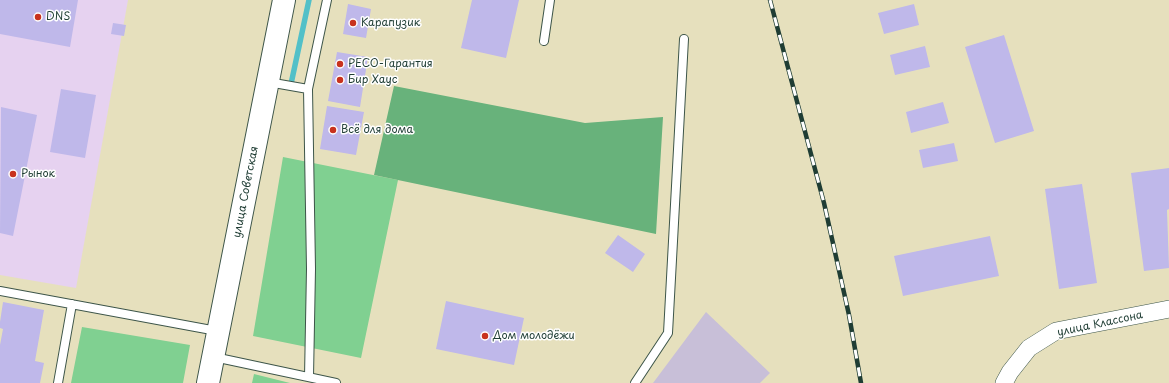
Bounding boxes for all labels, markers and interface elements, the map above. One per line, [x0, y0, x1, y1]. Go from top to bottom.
place label: DNS [46, 10, 70, 24]
marker: DNS [33, 12, 43, 22]
place label: Карапузик [361, 16, 420, 30]
marker: Карапузик [348, 18, 358, 28]
place label: РЕСО-Гарантия [348, 57, 433, 71]
marker: РЕСО-Гарантия [335, 59, 345, 69]
place label: Бир Хаус [348, 73, 398, 87]
marker: Бир Хаус [335, 75, 345, 85]
place label: Всё для дома [341, 123, 413, 137]
marker: Всё для дома [328, 125, 338, 135]
street label: улица Советская [231, 145, 261, 239]
place label: Рынок [21, 167, 55, 181]
marker: Рынок [8, 169, 18, 179]
street label: улица Классона [1056, 308, 1144, 340]
place label: Дом молодёжи [493, 329, 575, 343]
marker: Дом молодёжи [480, 331, 490, 341]

